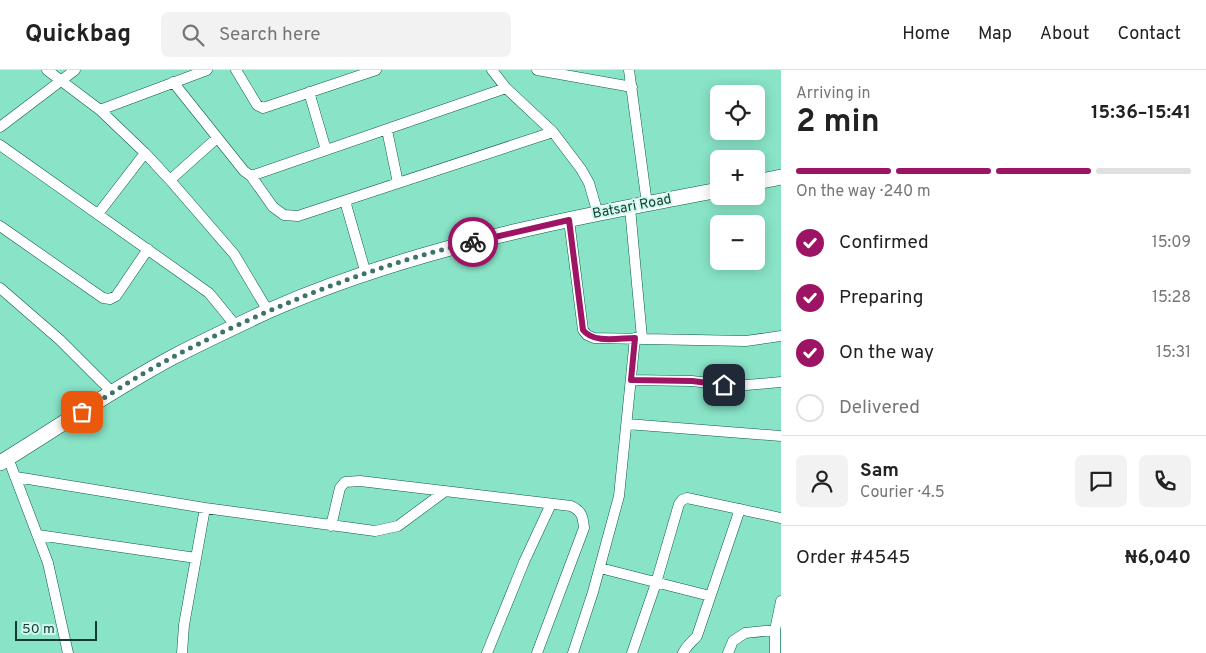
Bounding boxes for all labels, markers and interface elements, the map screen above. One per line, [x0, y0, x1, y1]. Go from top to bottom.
search box [161, 12, 511, 57]
text: Quickbag [25, 20, 131, 50]
icon: search [179, 21, 207, 49]
text: Search here [219, 23, 321, 47]
text: Home [902, 23, 950, 46]
text: Map [978, 23, 1012, 46]
text: About [1040, 23, 1089, 46]
text: Contact [1117, 23, 1181, 46]
text: Arriving in [796, 84, 871, 104]
map controls [710, 85, 765, 270]
button: locate [710, 85, 765, 140]
text: 15:36–15:41 [1091, 101, 1191, 125]
text: 2 min [796, 103, 880, 143]
button: + [710, 150, 765, 205]
text: On the way · 240 m [796, 182, 931, 202]
street label: Batsari Road [591, 191, 673, 223]
button: − [710, 215, 765, 270]
courier [448, 217, 498, 267]
icon: bike [459, 228, 487, 256]
icon: check [796, 229, 824, 257]
text: Confirmed [839, 231, 929, 255]
text: 15:09 [1152, 233, 1191, 253]
icon: check [796, 284, 824, 312]
text: Preparing [839, 286, 923, 310]
text: 15:28 [1152, 288, 1191, 308]
icon: check [796, 339, 824, 367]
text: On the way [839, 341, 934, 365]
text: 15:31 [1156, 343, 1191, 363]
pin [703, 364, 745, 406]
icon: home [710, 371, 738, 399]
pin [61, 391, 103, 433]
text: Delivered [839, 396, 920, 420]
icon: bag [68, 398, 96, 426]
button: person [796, 455, 848, 507]
button: chat [1075, 455, 1127, 507]
button: phone [1139, 455, 1191, 507]
text: Sam [860, 459, 899, 483]
text: Courier · 4.5 [860, 483, 945, 503]
text: Order #4545 [796, 546, 910, 570]
text: ₦6,040 [1125, 546, 1191, 570]
scale bar [15, 618, 98, 641]
text: 50 m [22, 621, 55, 638]

